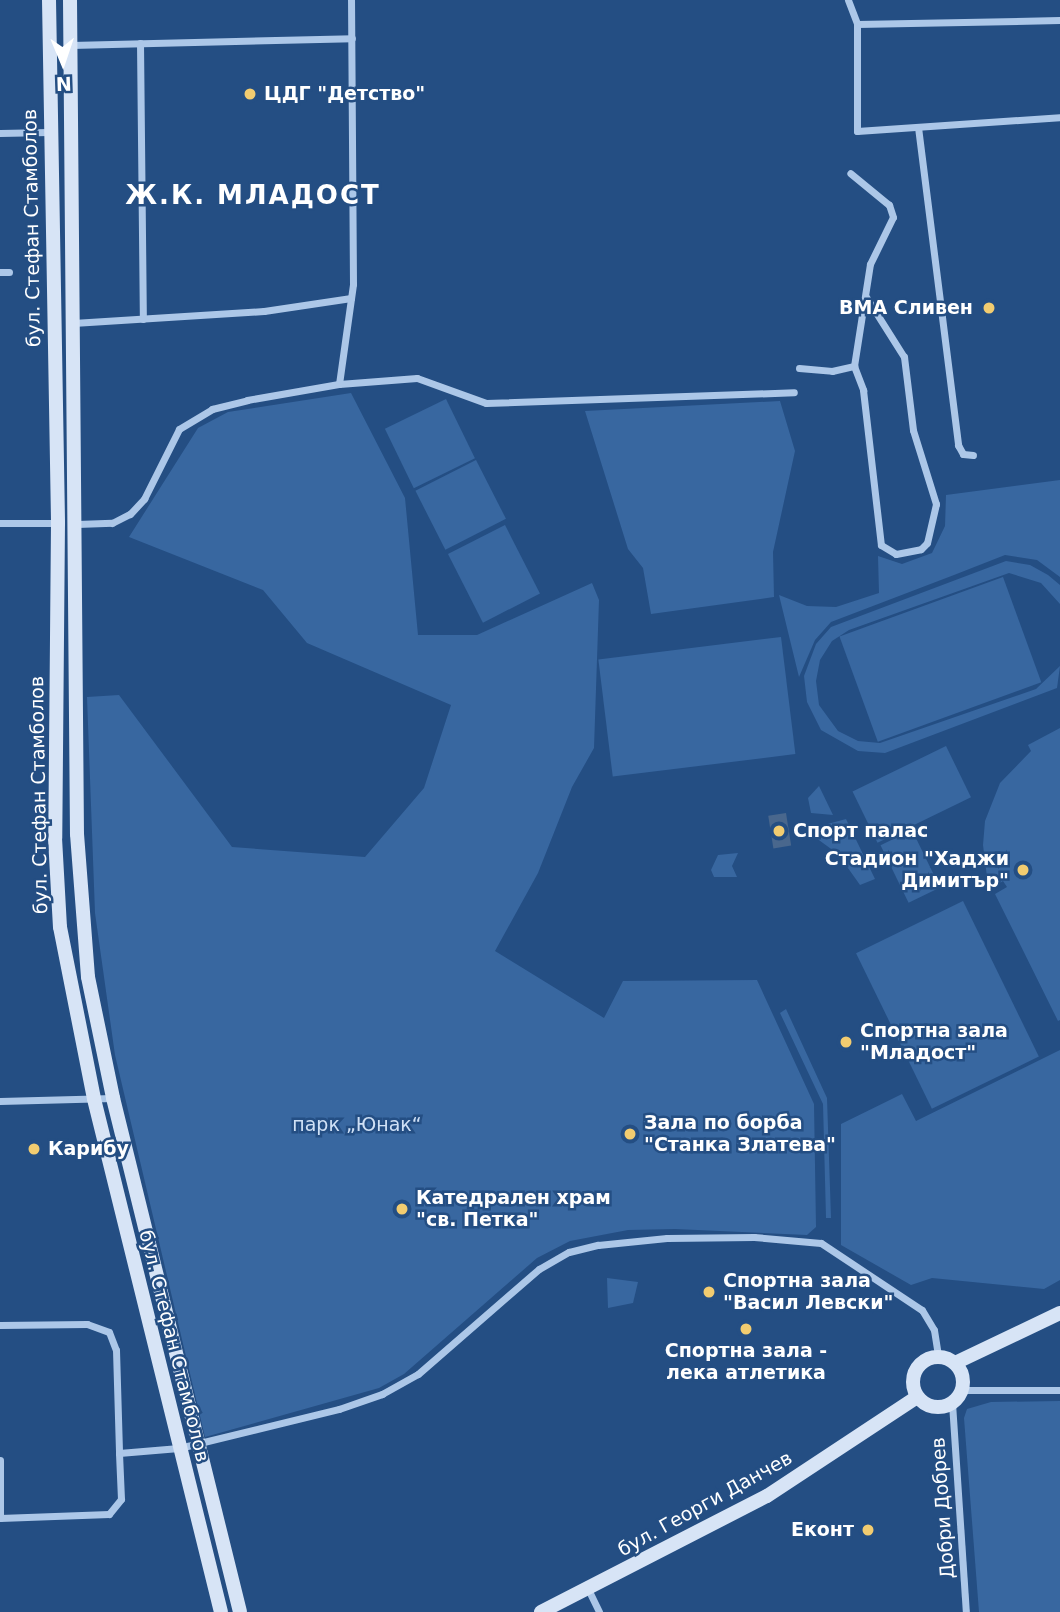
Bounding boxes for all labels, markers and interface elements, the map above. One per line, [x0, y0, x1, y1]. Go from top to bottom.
north arrow [28, 28, 98, 98]
text: N [55, 73, 72, 95]
place label: ЦДГ "Детство" [264, 83, 425, 105]
marker: ЦДГ "Детство" [242, 86, 258, 102]
street label: бул. Стефан Стамболов [19, 109, 45, 347]
district label: Ж.К. МЛАДОСТ [127, 180, 379, 212]
place label: ВМА Сливен [839, 297, 973, 319]
marker: ВМА Сливен [979, 298, 999, 318]
street label: бул. Стефан Стамболов [26, 676, 52, 914]
place label: Спорт палас [793, 820, 928, 842]
marker: Спорт палас [771, 823, 787, 839]
place label: Стадион "Хаджи Димитър" [825, 848, 1009, 892]
marker: Стадион "Хаджи Димитър" [1015, 862, 1031, 878]
place label: Спортна зала "Младост" [860, 1020, 1008, 1064]
marker: Спортна зала "Младост" [838, 1034, 854, 1050]
place label: Зала по борба "Станка Златева" [644, 1112, 836, 1156]
park label: парк „Юнак“ [292, 1114, 422, 1136]
marker: Зала по борба "Станка Златева" [622, 1126, 638, 1142]
place label: Карибу [48, 1138, 129, 1160]
marker: Карибу [26, 1141, 42, 1157]
place label: Катедрален храм "св. Петка" [416, 1187, 611, 1231]
marker: Катедрален храм "св. Петка" [394, 1201, 410, 1217]
street label: бул. Стефан Стамболов [134, 1228, 214, 1464]
place label: Спортна зала "Васил Левски" [723, 1270, 893, 1314]
marker: Спортна зала "Васил Левски" [701, 1284, 717, 1300]
marker: Спортна зала - лека атлетика [738, 1321, 754, 1337]
place label: Спортна зала - лека атлетика [665, 1340, 827, 1384]
street label: Добри Добрев [927, 1436, 959, 1580]
street label: бул. Георги Данчев [614, 1447, 796, 1561]
place label: Еконт [791, 1519, 854, 1541]
marker: Еконт [860, 1522, 876, 1538]

